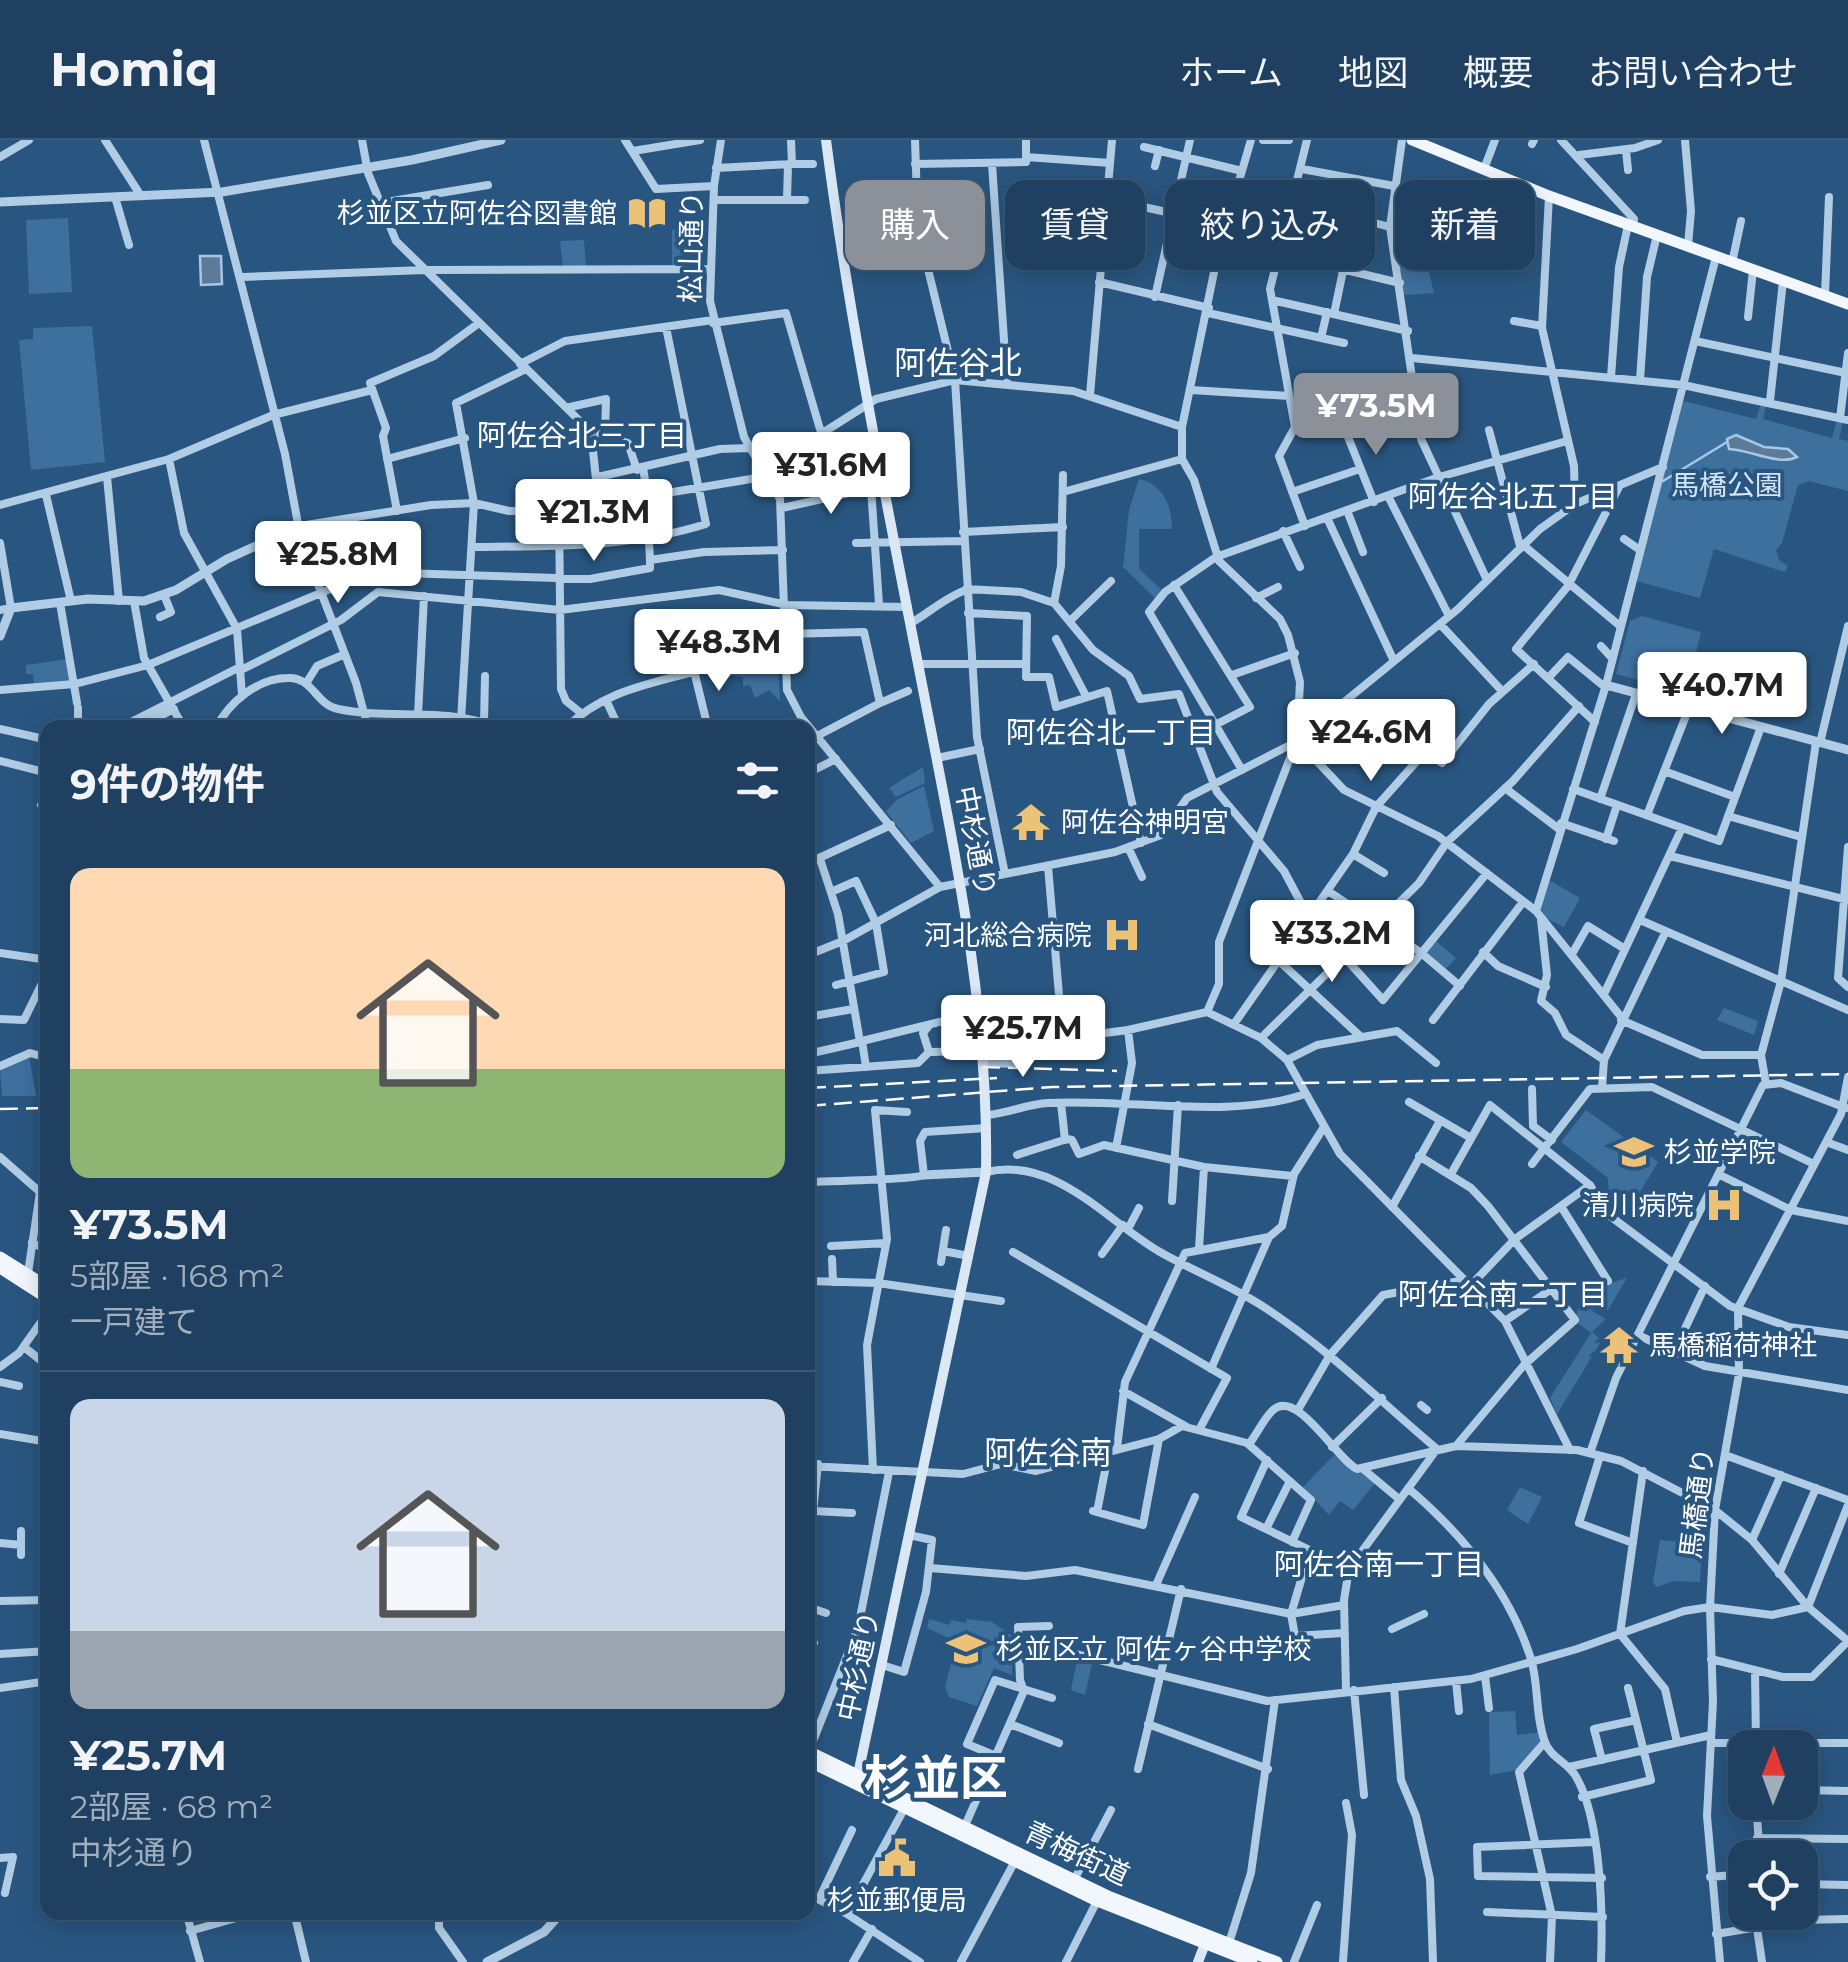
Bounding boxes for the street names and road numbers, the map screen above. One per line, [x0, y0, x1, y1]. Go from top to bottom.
street label: 松山通り [673, 191, 709, 303]
street label: 中杉通り [949, 783, 1003, 899]
street label: 馬橋通り [1673, 1445, 1721, 1561]
street label: 中杉通り [830, 1608, 886, 1724]
street label: 青梅街道 [1019, 1814, 1135, 1892]

